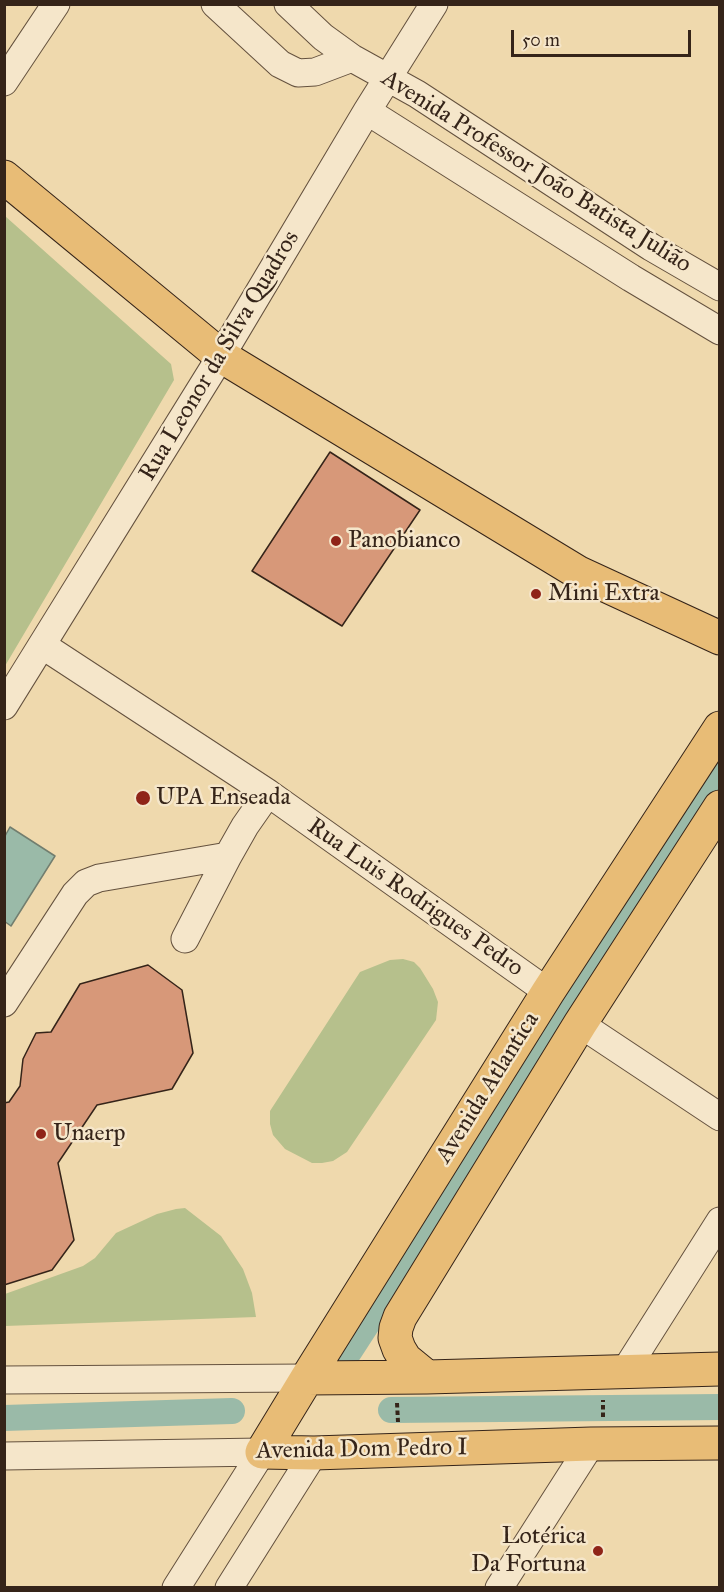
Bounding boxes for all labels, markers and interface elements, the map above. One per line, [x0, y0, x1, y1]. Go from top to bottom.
scale bar [514, 18, 694, 56]
text: 50 m [522, 29, 560, 51]
street label: Avenida Professor João Batista Julião [376, 64, 696, 280]
street label: Rua Leonor da Silva Quadros [134, 226, 306, 486]
place label: Panobianco [348, 527, 460, 555]
marker: Panobianco [329, 534, 343, 548]
place label: Mini Extra [548, 580, 660, 608]
marker: Mini Extra [529, 587, 543, 601]
place label: UPA Enseada [156, 784, 291, 812]
marker: UPA Enseada [134, 789, 152, 807]
street label: Rua Luis Rodrigues Pedro [302, 813, 528, 983]
street label: Avenida Atlantica [430, 1007, 546, 1169]
place label: Unaerp [53, 1120, 126, 1148]
marker: Unaerp [34, 1127, 48, 1141]
street label: Avenida Dom Pedro I [256, 1434, 468, 1466]
place label: Lotérica Da Fortuna [471, 1523, 586, 1579]
marker: Lotérica Da Fortuna [591, 1544, 605, 1558]

